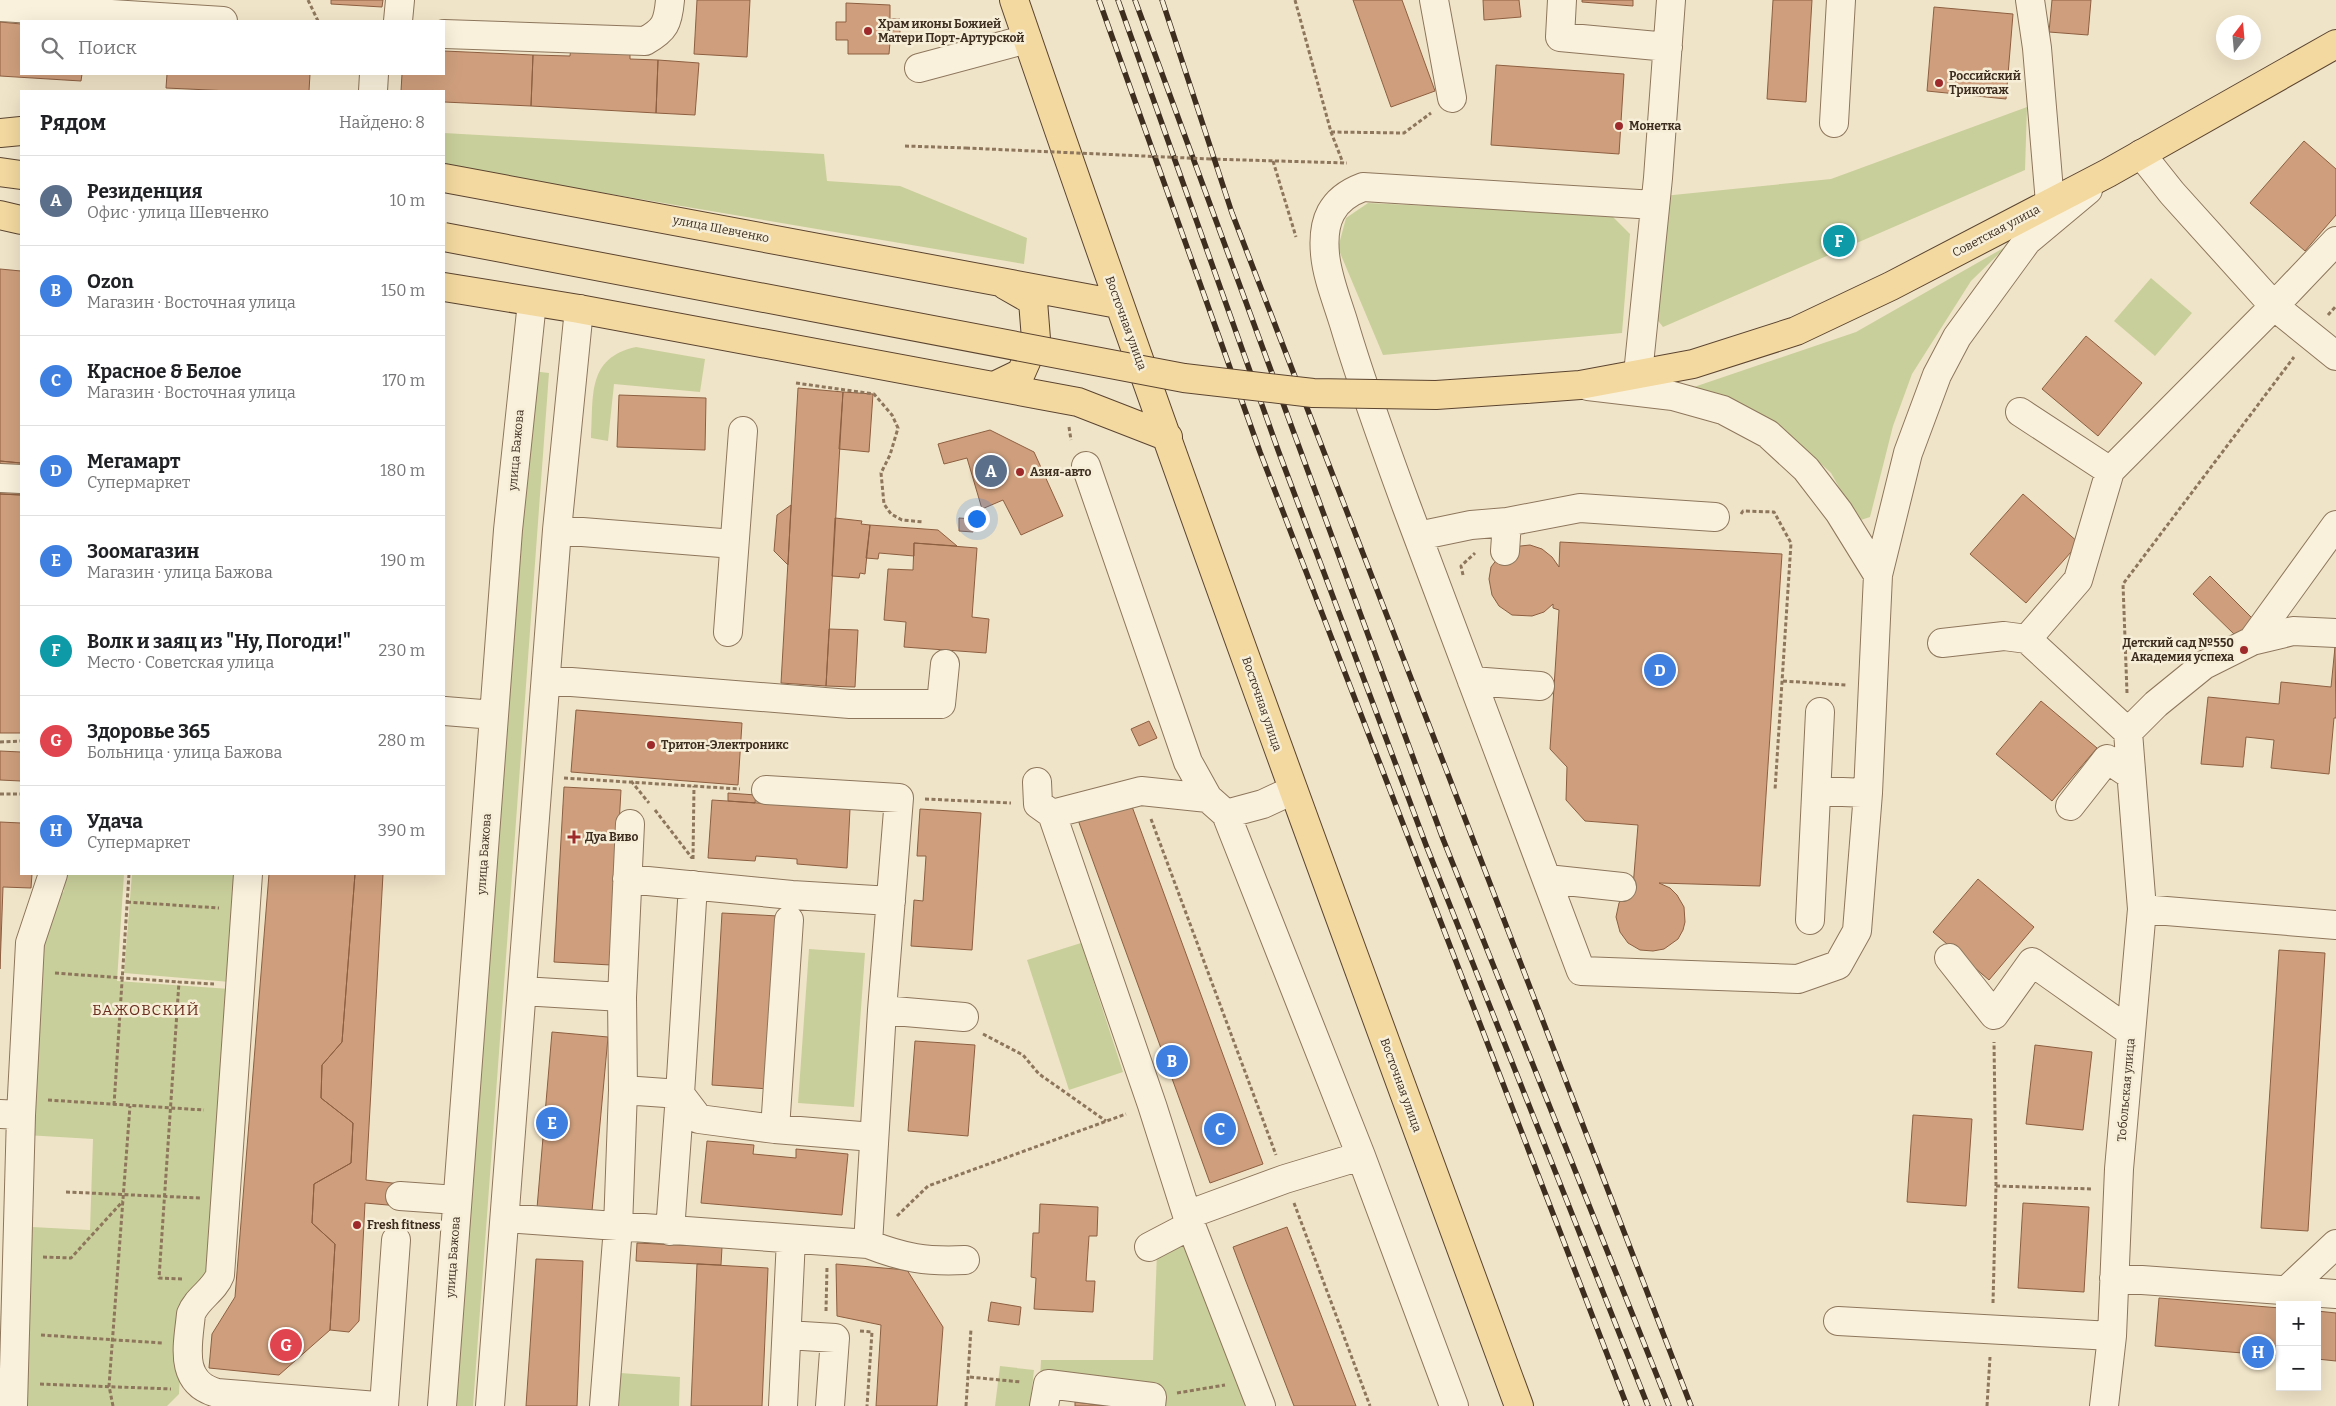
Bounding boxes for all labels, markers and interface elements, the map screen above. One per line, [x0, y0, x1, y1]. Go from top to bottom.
north arrow [2216, 15, 2261, 60]
place label: Храм иконы Божией Матери Порт-Артурской [878, 17, 1024, 45]
search box [20, 20, 445, 75]
marker: Храм иконы Божией Матери Порт-Артурской [862, 25, 874, 37]
icon: search [38, 34, 66, 62]
text: Поиск [78, 36, 137, 59]
place label: Российский Трикотаж [1949, 69, 2021, 97]
marker: Российский Трикотаж [1933, 77, 1945, 89]
text: Рядом [40, 110, 106, 136]
text: Найдено: 8 [339, 113, 425, 132]
place label: Монетка [1629, 119, 1682, 133]
marker: Монетка [1613, 120, 1625, 132]
text: Резиденция [87, 180, 202, 203]
text: A [50, 191, 62, 210]
text: 10 m [390, 191, 425, 210]
street label: Советская улица [1950, 202, 2043, 260]
text: Офис · улица Шевченко [87, 203, 269, 222]
street label: улица Шевченко [671, 213, 770, 245]
pin: F [1823, 222, 1855, 260]
text: Ozon [87, 270, 134, 293]
street label: Восточная улица [1103, 274, 1150, 372]
text: B [51, 281, 61, 300]
text: 150 m [381, 281, 425, 300]
text: Магазин · Восточная улица [87, 293, 296, 312]
text: Красное & Белое [87, 360, 241, 383]
text: C [51, 371, 61, 390]
text: 170 m [382, 371, 425, 390]
text: Магазин · Восточная улица [87, 383, 296, 402]
street label: улица Бажова [505, 408, 527, 492]
text: Мегамарт [87, 450, 180, 473]
pin: A [975, 452, 1007, 490]
text: D [50, 461, 62, 480]
text: 180 m [380, 461, 425, 480]
place label: Азия-авто [1030, 465, 1091, 479]
marker: Азия-авто [1014, 466, 1026, 478]
text: Супермаркет [87, 473, 190, 492]
your location [964, 506, 990, 532]
text: Зоомагазин [87, 540, 199, 563]
text: E [51, 551, 61, 570]
text: 190 m [380, 551, 425, 570]
text: Магазин · улица Бажова [87, 563, 273, 582]
text: Волк и заяц из "Ну, Погоди!" [87, 630, 351, 653]
place label: Детский сад №550 Академия успеха [2123, 636, 2234, 664]
text: F [52, 641, 61, 660]
text: 230 m [378, 641, 425, 660]
marker: Детский сад №550 Академия успеха [2238, 644, 2250, 656]
pin: D [1644, 651, 1676, 689]
text: Место · Советская улица [87, 653, 274, 672]
street label: Восточная улица [1239, 655, 1285, 753]
text: Здоровье 365 [87, 720, 210, 743]
text: G [50, 731, 62, 750]
text: 280 m [378, 731, 425, 750]
place label: Тритон-Электроникс [661, 738, 789, 752]
marker: Тритон-Электроникс [645, 739, 657, 751]
text: Больница · улица Бажова [87, 743, 282, 762]
text: Удача [87, 810, 143, 833]
street label: улица Бажова [474, 812, 494, 896]
text: H [50, 821, 62, 840]
text: 390 m [378, 821, 425, 840]
marker: Дуа Виво [567, 830, 581, 844]
place label: Дуа Виво [585, 830, 639, 844]
text: Супермаркет [87, 833, 190, 852]
district label: БАЖОВСКИЙ [92, 1001, 200, 1019]
street label: Восточная улица [1378, 1036, 1425, 1134]
street label: Тобольская улица [2114, 1037, 2138, 1142]
pin: B [1156, 1042, 1188, 1080]
pin: E [536, 1104, 568, 1142]
pin: C [1204, 1110, 1236, 1148]
street label: улица Бажова [443, 1215, 463, 1299]
place label: Fresh fitness [367, 1218, 441, 1232]
marker: Fresh fitness [351, 1219, 363, 1231]
map controls [2276, 1301, 2321, 1391]
button: + [2276, 1301, 2321, 1346]
pin: G [270, 1326, 302, 1364]
pin: H [2242, 1333, 2274, 1371]
button: − [2276, 1346, 2321, 1391]

